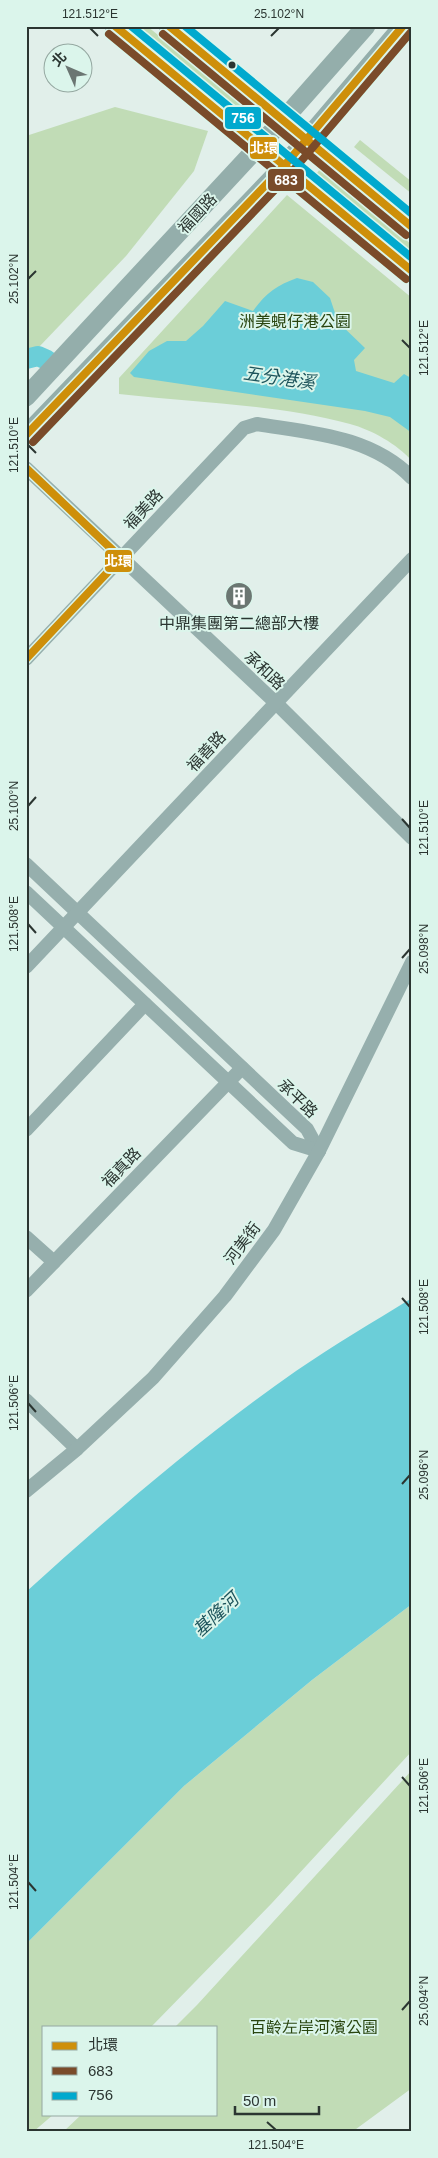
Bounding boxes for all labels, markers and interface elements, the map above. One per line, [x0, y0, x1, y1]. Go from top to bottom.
text: 121.512°E [62, 7, 118, 21]
text: 25.102°N [254, 7, 304, 21]
north arrow [42, 42, 92, 92]
text: 北 [48, 48, 69, 69]
unlabelled marker [227, 60, 237, 70]
line badge: 756 [224, 106, 262, 130]
text: 756 [231, 110, 255, 126]
line badge: 北環 [249, 136, 278, 160]
text: 北環 [250, 140, 278, 156]
line badge: 683 [267, 168, 305, 192]
text: 683 [274, 172, 298, 188]
street label: 福國路 [175, 190, 220, 237]
text: 25.102°N [7, 254, 21, 304]
park label: 洲美蜆仔港公園 [239, 313, 351, 330]
text: 121.512°E [417, 320, 431, 376]
water label: 五分港溪 [242, 363, 319, 393]
text: 121.510°E [7, 417, 21, 473]
street label: 福美路 [121, 486, 166, 533]
line badge: 北環 [104, 549, 133, 573]
text: 北環 [104, 553, 132, 569]
building icon: 中鼎集團第二總部大樓 [224, 581, 254, 611]
place label: 中鼎集團第二總部大樓 [159, 615, 319, 632]
street label: 承和路 [241, 648, 288, 693]
street label: 福善路 [184, 728, 229, 775]
text: 25.100°N [7, 781, 21, 831]
text: 121.510°E [417, 800, 431, 856]
text: 121.508°E [7, 896, 21, 952]
text: 25.098°N [417, 924, 431, 974]
street label: 承平路 [274, 1076, 321, 1121]
street label: 福真路 [99, 1144, 144, 1191]
street label: 河美街 [221, 1219, 264, 1268]
text: 121.508°E [417, 1279, 431, 1335]
text: 121.506°E [7, 1375, 21, 1431]
text: 25.096°N [417, 1450, 431, 1500]
water label: 基隆河 [189, 1587, 245, 1641]
text: 121.506°E [417, 1758, 431, 1814]
text: 121.504°E [7, 1854, 21, 1910]
text: 25.094°N [417, 1976, 431, 2026]
park label: 百齡左岸河濱公園 [250, 2019, 378, 2036]
legend [42, 2026, 218, 2116]
text: 北環 [88, 2036, 118, 2053]
text: 683 [88, 2062, 113, 2079]
scale bar [235, 2083, 319, 2115]
text: 756 [88, 2086, 113, 2103]
text: 50 m [243, 2092, 276, 2109]
text: 121.504°E [248, 2138, 304, 2152]

